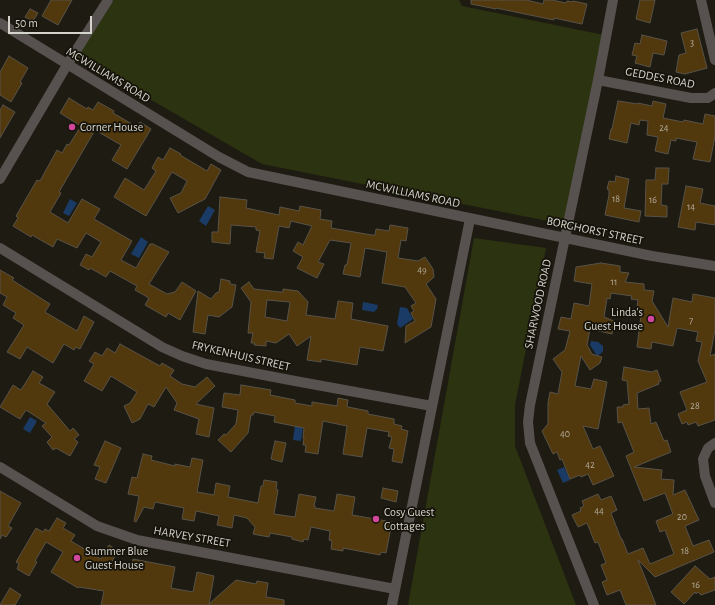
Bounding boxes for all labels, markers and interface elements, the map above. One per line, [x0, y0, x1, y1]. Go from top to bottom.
scale bar [10, 8, 94, 34]
text: 50 m [15, 17, 38, 29]
house number: 3 [690, 37, 694, 49]
street label: MCWILLIAMS ROAD [63, 44, 153, 106]
street label: GEDDES ROAD [624, 64, 696, 92]
place label: Corner House [80, 120, 143, 134]
marker: Corner House [67, 122, 77, 132]
house number: 24 [659, 122, 669, 134]
street label: MCWILLIAMS ROAD [365, 177, 461, 211]
house number: 18 [612, 193, 620, 205]
house number: 16 [649, 194, 657, 206]
house number: 14 [687, 201, 695, 213]
street label: BORGHORST STREET [545, 214, 645, 248]
street label: SHARWOOD ROAD [521, 258, 555, 350]
house number: 49 [417, 264, 427, 276]
house number: 11 [611, 276, 617, 288]
place label: Linda’s Guest House [584, 305, 643, 333]
marker: Linda’s Guest House [646, 314, 656, 324]
house number: 7 [689, 315, 693, 327]
street label: FRYKENHUIS STREET [190, 338, 292, 374]
house number: 28 [690, 400, 700, 412]
house number: 40 [560, 428, 570, 440]
house number: 42 [585, 459, 595, 471]
place label: Cosy Guest Cottages [384, 505, 434, 533]
house number: 44 [594, 505, 604, 517]
house number: 20 [677, 511, 687, 523]
marker: Cosy Guest Cottages [371, 514, 381, 524]
street label: HARVEY STREET [152, 523, 232, 551]
place label: Summer Blue Guest House [85, 544, 148, 572]
house number: 18 [681, 545, 689, 557]
marker: Summer Blue Guest House [72, 553, 82, 563]
house number: 16 [692, 579, 700, 591]

